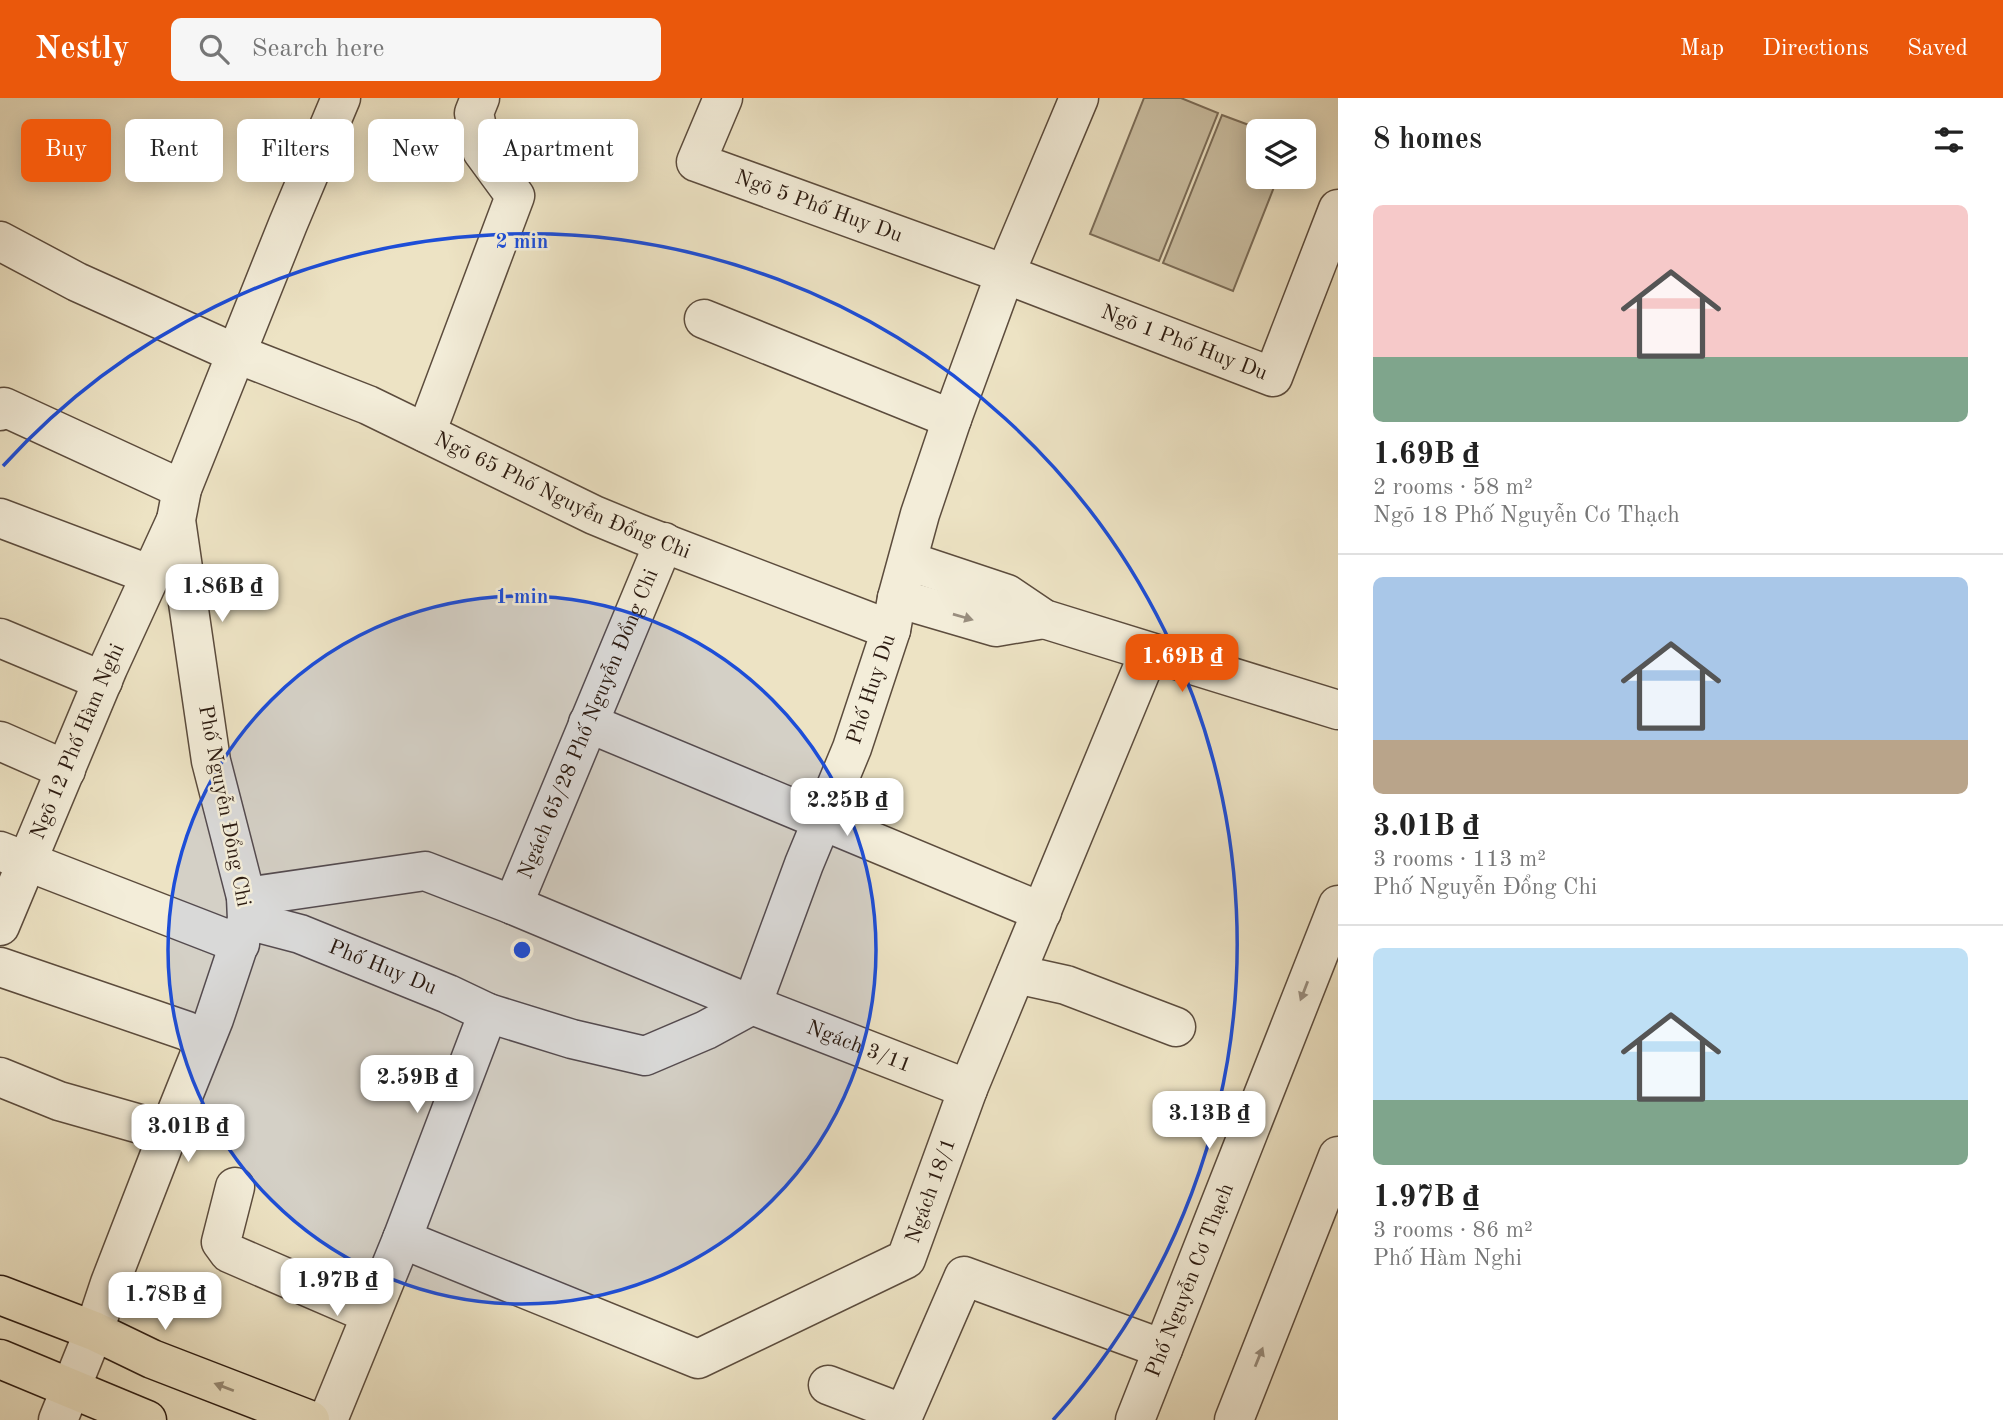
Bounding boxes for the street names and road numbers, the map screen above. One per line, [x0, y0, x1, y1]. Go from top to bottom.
street label: Ngõ 5 Phố Huy Du [732, 167, 905, 246]
street label: Ngõ 1 Phố Huy Du [1098, 301, 1270, 384]
street label: Ngõ 65 Phố Nguyễn Đổng Chi [431, 429, 693, 563]
street label: Ngách 65/28 Phố Nguyễn Đổng Chi [515, 566, 662, 882]
street label: Phố Huy Du [843, 632, 899, 747]
street label: Ngõ 12 Phố Hàm Nghi [27, 640, 128, 843]
street label: Phố Nguyễn Đổng Chi [194, 703, 256, 908]
street label: Phố Huy Du [326, 936, 440, 999]
street label: Ngách 3/11 [804, 1017, 914, 1076]
street label: Ngách 18/1 [902, 1135, 960, 1246]
street label: Phố Nguyễn Cơ Thạch [1142, 1181, 1238, 1380]

